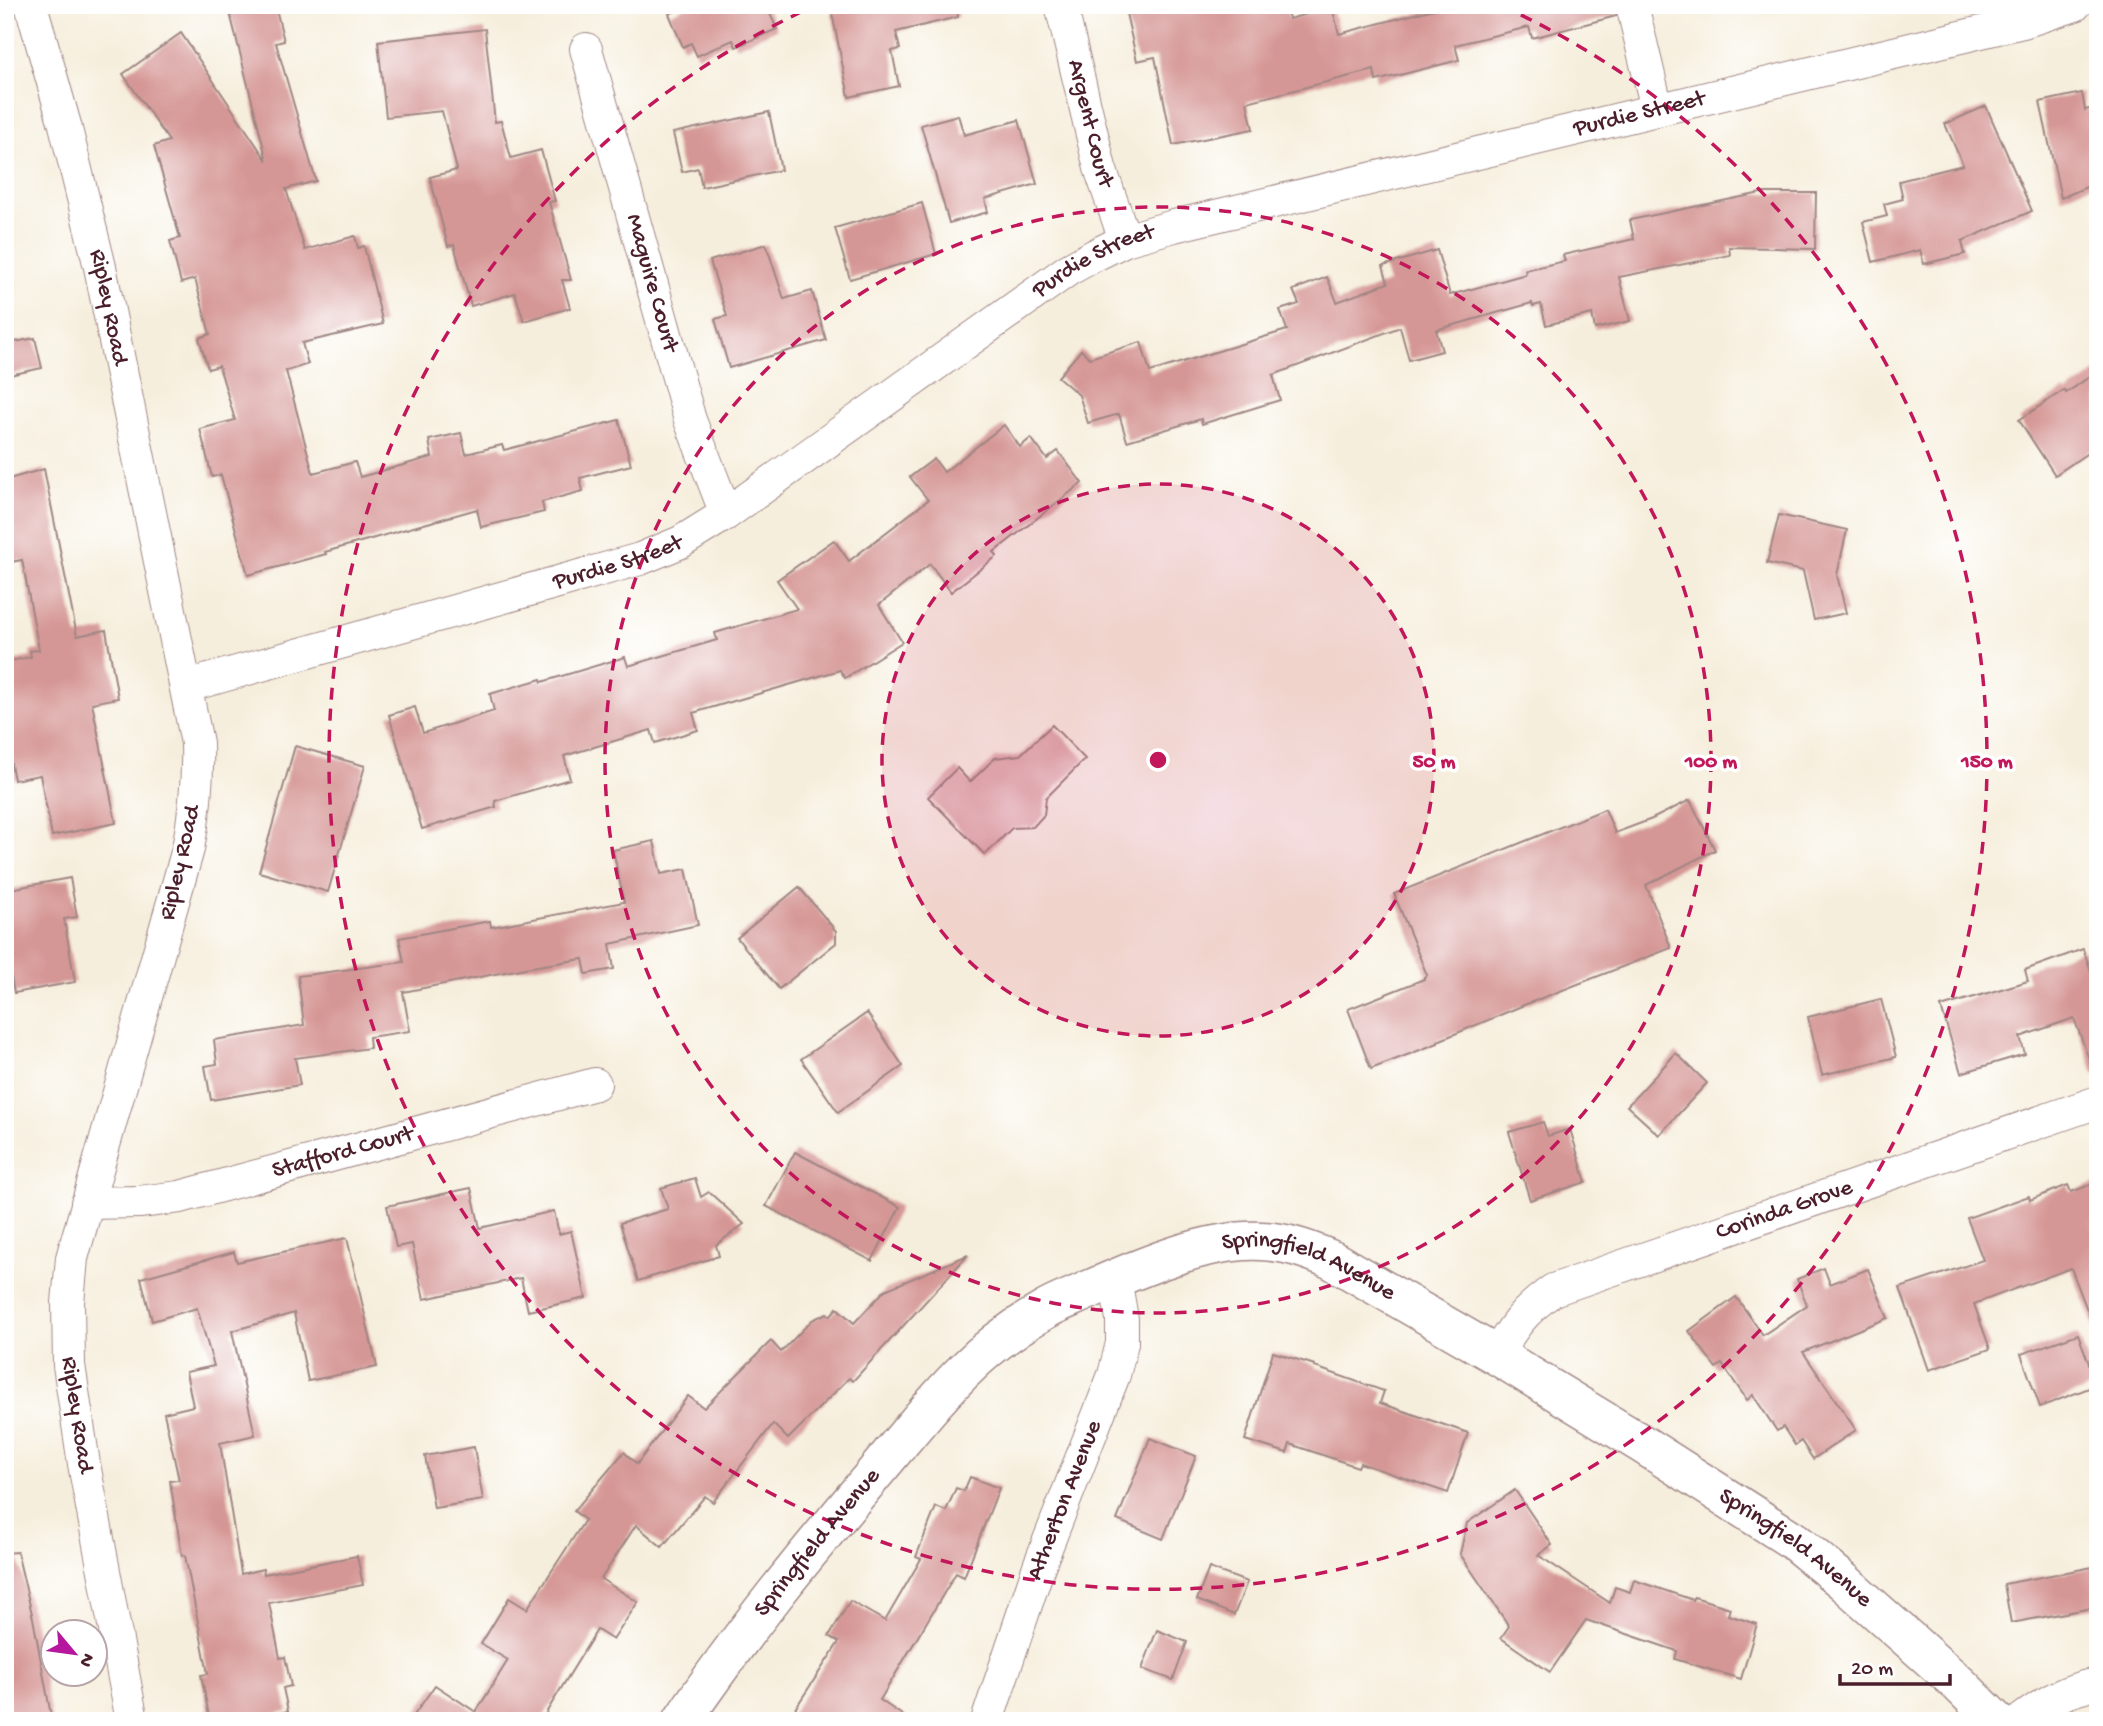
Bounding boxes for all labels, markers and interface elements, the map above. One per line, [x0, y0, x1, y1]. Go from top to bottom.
street label: Argent Court [1060, 57, 1121, 193]
street label: Purdie Street [1570, 84, 1710, 144]
street label: Maguire Court [619, 211, 685, 357]
street label: Purdie Street [1026, 217, 1160, 306]
street label: Ripley Road [82, 246, 134, 369]
street label: Purdie Street [549, 528, 689, 597]
centre of rings [1146, 748, 1170, 772]
text: 50 m [1413, 751, 1456, 776]
text: 100 m [1684, 751, 1737, 776]
text: 150 m [1960, 751, 2013, 776]
street label: Ripley Road [154, 801, 209, 923]
street label: Stafford Court [269, 1119, 419, 1186]
street label: Corinda Grove [1712, 1173, 1857, 1247]
street label: Springfield Avenue [1220, 1226, 1401, 1308]
street label: Ripley Road [54, 1356, 100, 1477]
street label: Atherton Avenue [1021, 1416, 1109, 1584]
street label: Springfield Avenue [748, 1462, 887, 1623]
street label: Springfield Avenue [1713, 1482, 1878, 1615]
north arrow [38, 1618, 108, 1688]
scale bar [1840, 1642, 1951, 1686]
text: N [73, 1649, 99, 1671]
text: 20 m [1851, 1658, 1893, 1683]

